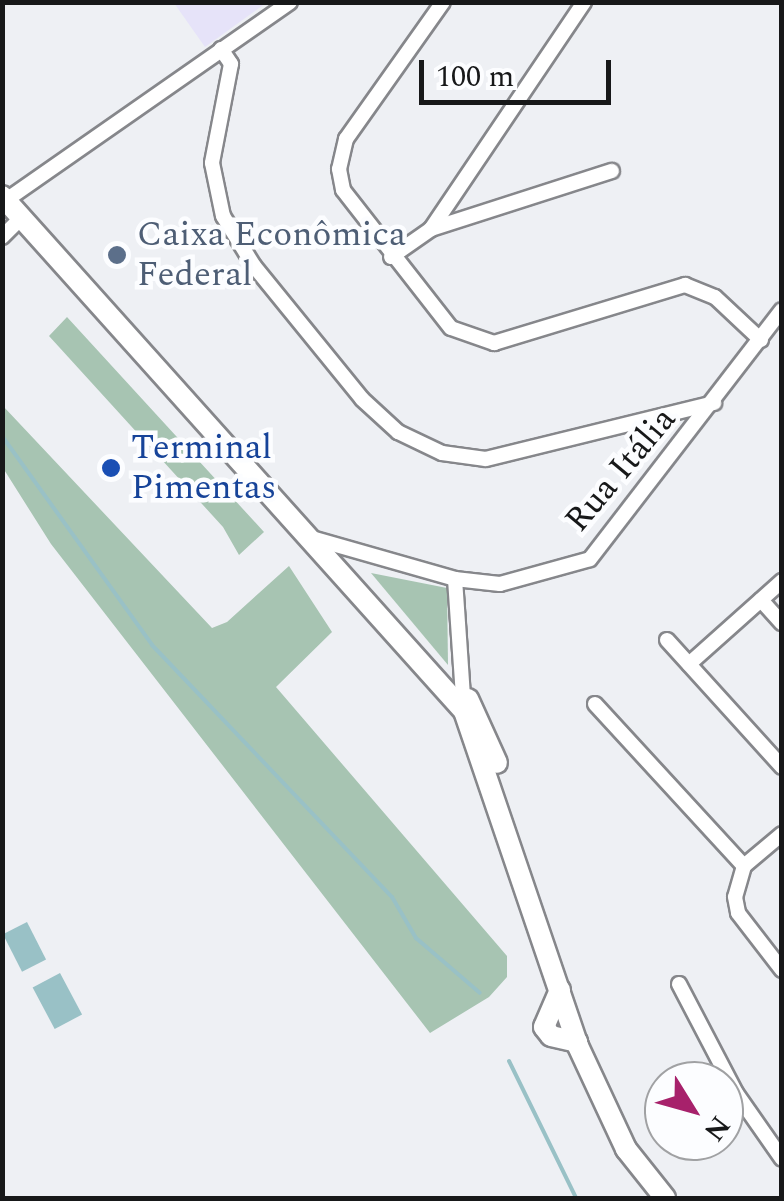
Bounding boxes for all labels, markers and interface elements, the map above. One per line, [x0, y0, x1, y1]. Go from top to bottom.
scale bar [424, 40, 616, 102]
text: 100 m [436, 54, 514, 100]
place label: Caixa Econômica Federal [137, 214, 406, 296]
marker: Caixa Econômica Federal [106, 244, 128, 266]
street label: Rua Itália [557, 399, 685, 541]
place label: Terminal Pimentas [131, 427, 276, 509]
marker: Terminal Pimentas [100, 457, 122, 479]
north arrow [644, 1061, 744, 1161]
text: N [693, 1106, 741, 1150]

